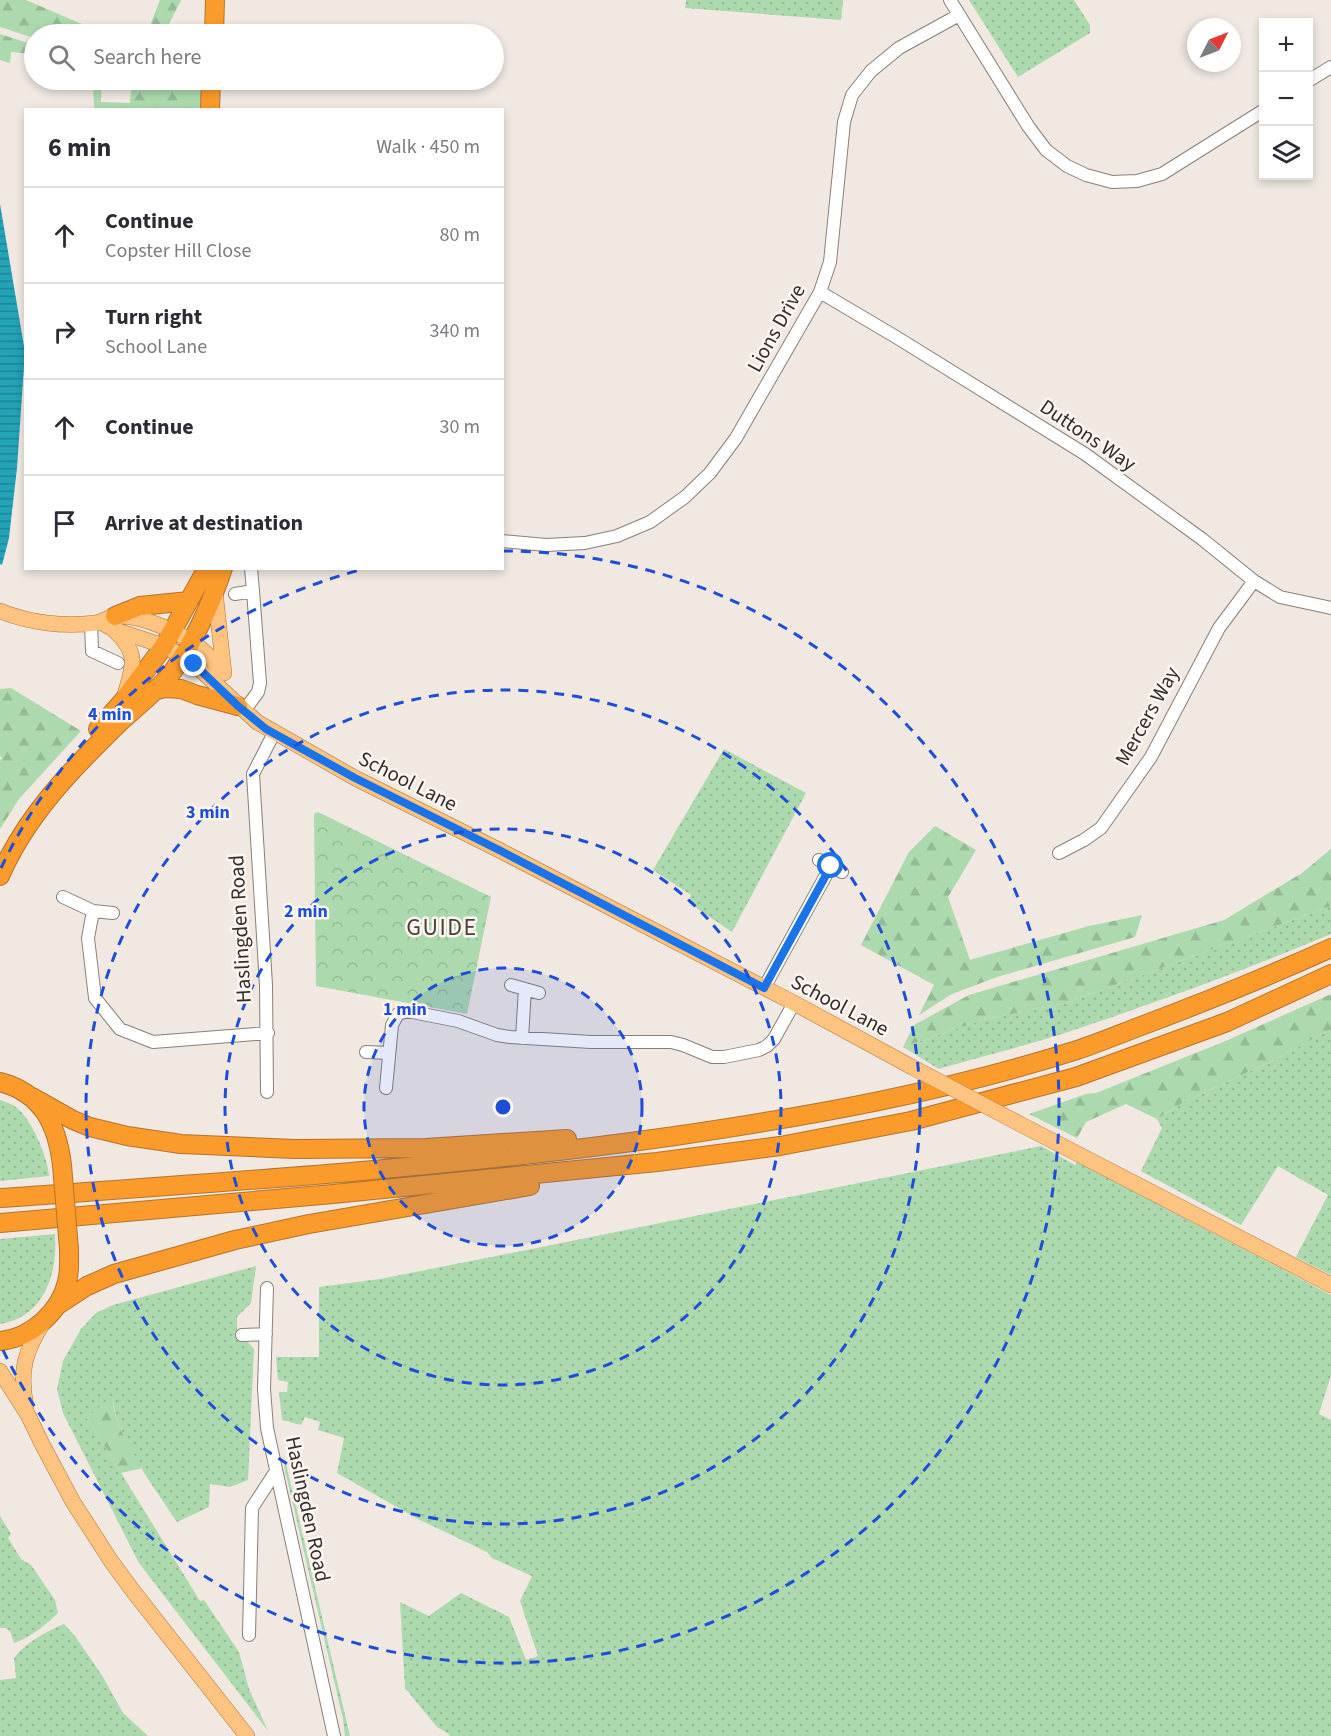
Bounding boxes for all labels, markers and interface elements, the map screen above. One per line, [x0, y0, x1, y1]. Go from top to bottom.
north arrow [1187, 18, 1241, 72]
map controls [1259, 18, 1313, 180]
button: + [1259, 18, 1313, 72]
search box [24, 24, 504, 90]
icon: search [45, 41, 78, 74]
text: Search here [93, 41, 201, 73]
button: − [1259, 72, 1313, 126]
button: layers [1259, 126, 1313, 180]
text: 6 min [48, 129, 111, 166]
text: Walk · 450 m [376, 133, 480, 161]
text: Continue [105, 205, 194, 237]
icon: ahead [48, 219, 81, 252]
text: 80 m [440, 221, 480, 249]
text: Copster Hill Close [105, 237, 251, 265]
street label: Lions Drive [739, 278, 813, 378]
text: Turn right [105, 301, 202, 333]
icon: right [48, 315, 81, 348]
text: 340 m [430, 317, 480, 345]
text: School Lane [105, 333, 207, 361]
street label: Duttons Way [1034, 392, 1142, 478]
icon: ahead [48, 411, 81, 444]
text: Continue [105, 411, 194, 443]
text: 30 m [440, 413, 480, 441]
icon: arrive [48, 507, 81, 540]
text: Arrive at destination [105, 507, 303, 539]
route end [180, 650, 206, 676]
street label: Mercers Way [1107, 661, 1187, 771]
text: 4 min [88, 702, 132, 727]
street label: School Lane [353, 743, 463, 819]
text: 3 min [186, 800, 230, 825]
route start [817, 852, 843, 878]
street label: Haslingden Road [221, 854, 259, 1004]
text: 2 min [284, 899, 328, 924]
district label: GUIDE [406, 910, 478, 945]
street label: School Lane [786, 967, 894, 1043]
text: 1 min [383, 997, 427, 1022]
centre of rings [493, 1097, 513, 1117]
street label: Haslingden Road [278, 1433, 338, 1585]

